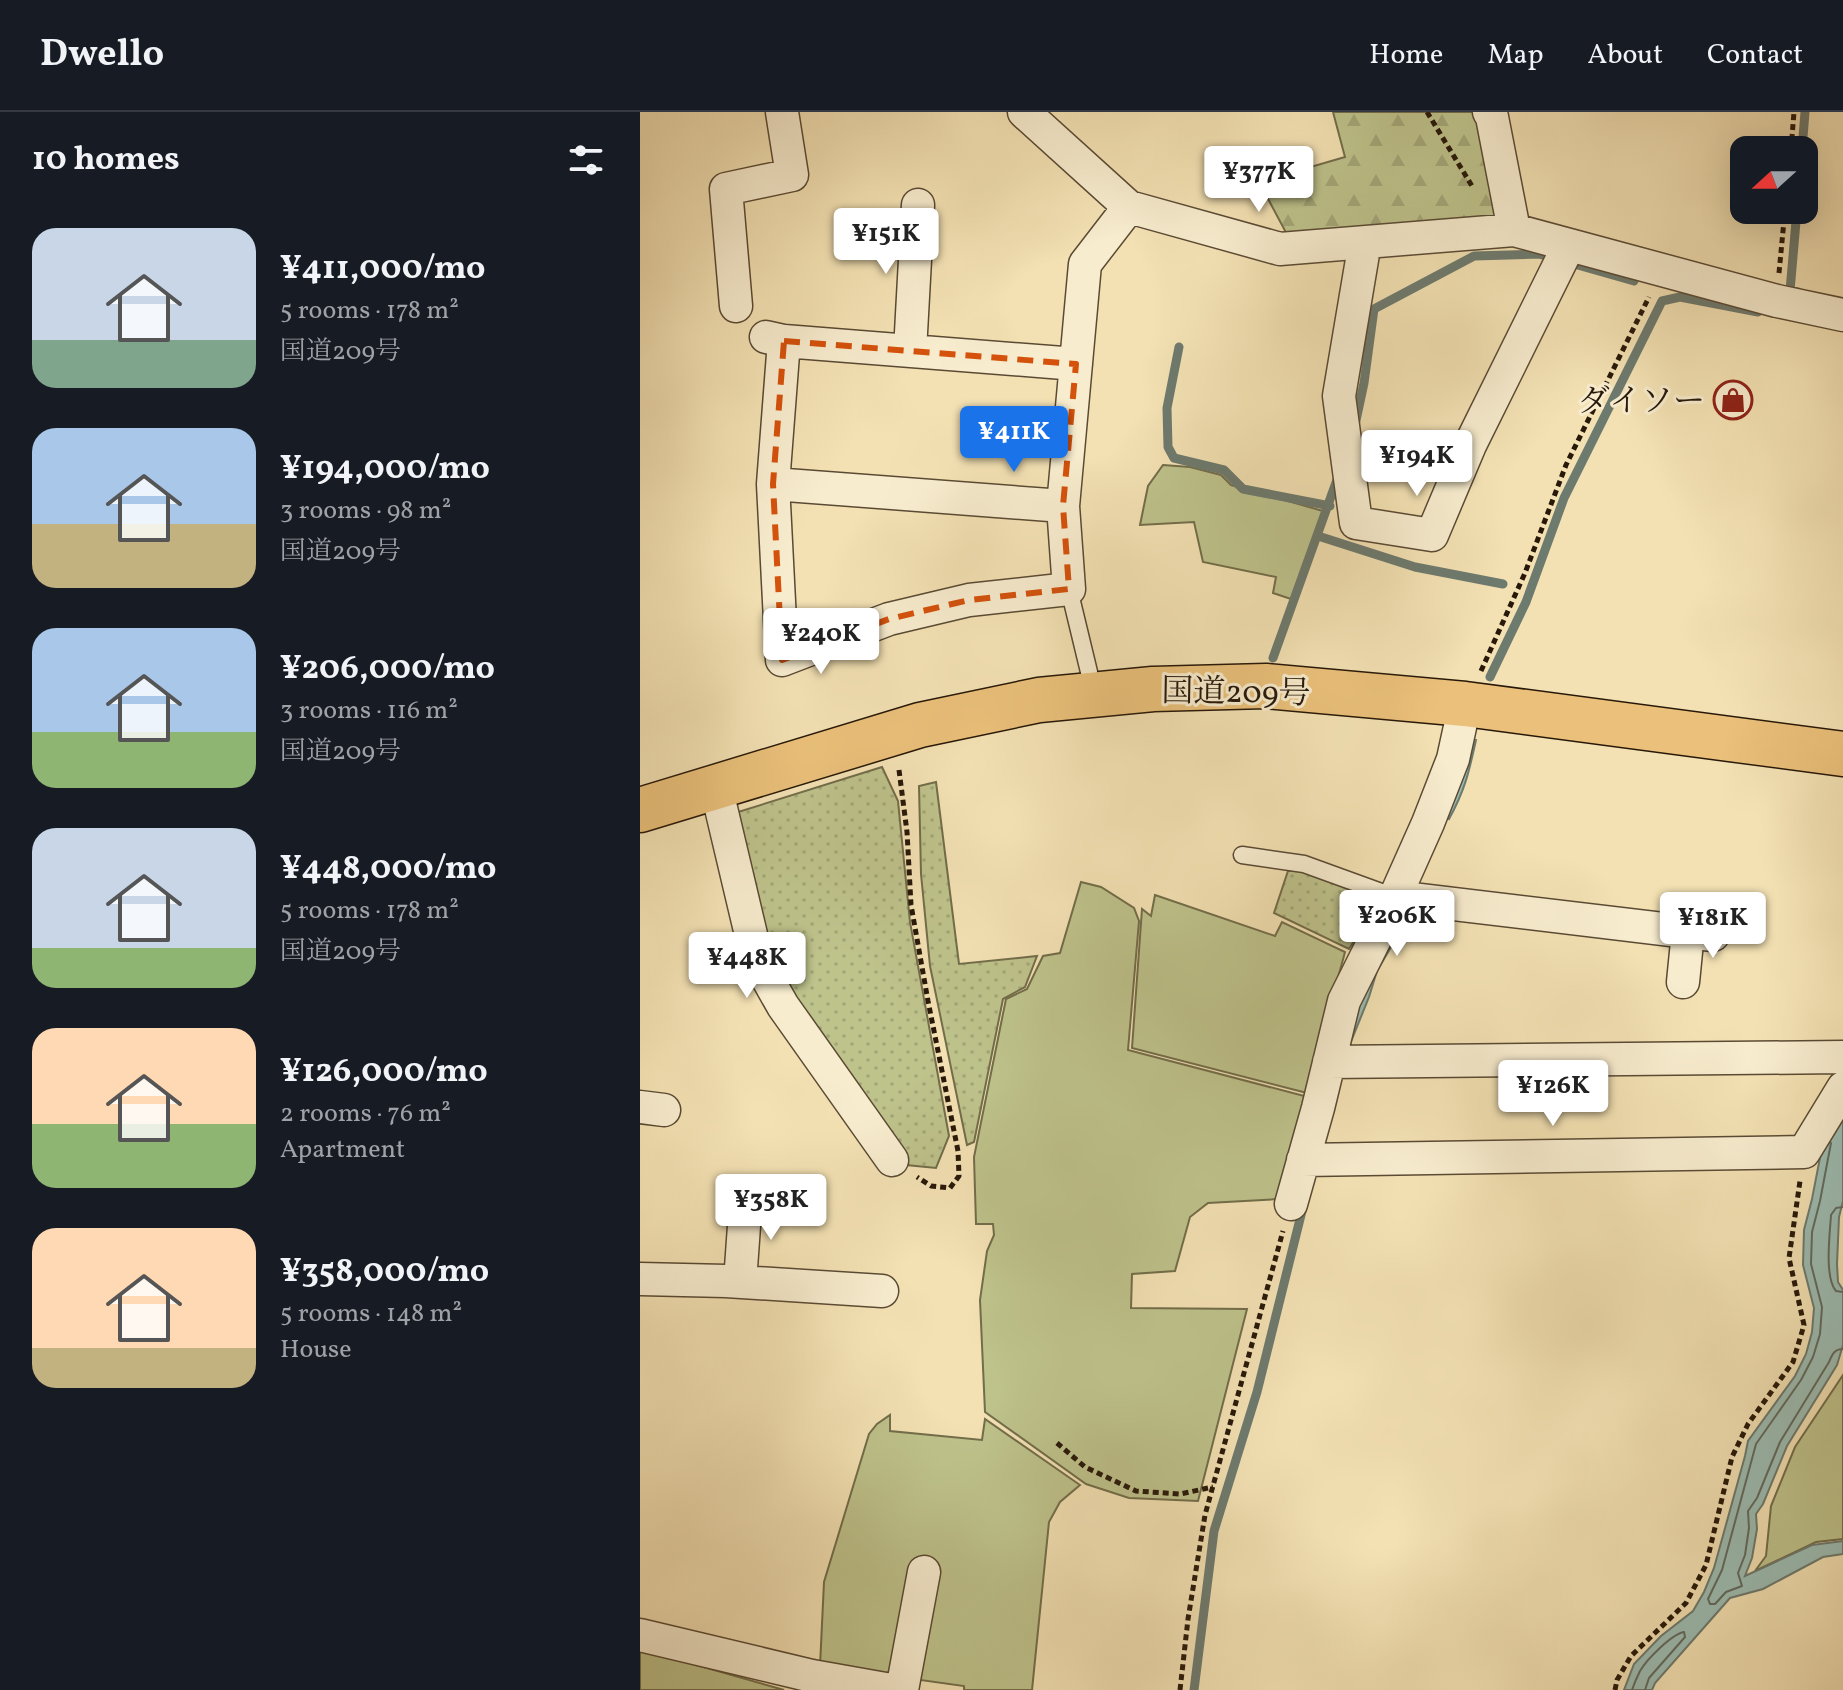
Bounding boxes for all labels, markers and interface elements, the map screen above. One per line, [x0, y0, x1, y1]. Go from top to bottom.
text: Dwello [40, 29, 164, 82]
text: Home [1369, 36, 1443, 75]
text: Map [1487, 36, 1543, 75]
text: About [1587, 36, 1663, 75]
text: Contact [1707, 36, 1803, 75]
north arrow [1730, 136, 1818, 224]
map controls [1730, 136, 1818, 224]
text: 10 homes [32, 137, 180, 184]
icon: filters [564, 138, 608, 182]
pin: ¥377K [1203, 146, 1315, 214]
text: ¥377K [1222, 154, 1296, 190]
pin: ¥151K [830, 208, 942, 276]
text: ¥151K [852, 216, 920, 252]
text: ¥411,000/mo [280, 246, 486, 293]
icon: home [96, 260, 192, 356]
text: 5 rooms · 178 m² [280, 293, 459, 329]
text: 国道209号 [280, 334, 401, 370]
shop icon: ダイソー [1712, 379, 1754, 421]
place label: ダイソー [1578, 381, 1705, 425]
pin: ¥411K [958, 406, 1070, 474]
text: ¥411K [978, 414, 1050, 450]
pin: ¥194K [1361, 430, 1473, 498]
text: ¥194K [1379, 438, 1455, 474]
text: ¥194,000/mo [280, 446, 490, 493]
icon: home [96, 460, 192, 556]
text: 3 rooms · 98 m² [280, 493, 451, 529]
text: 国道209号 [280, 534, 401, 570]
pin: ¥240K [765, 608, 877, 676]
text: ¥240K [781, 616, 861, 652]
text: ¥206,000/mo [280, 646, 495, 693]
icon: home [96, 660, 192, 756]
street label: 国道209号 [1161, 671, 1311, 717]
text: 3 rooms · 116 m² [280, 693, 458, 729]
text: 国道209号 [280, 734, 401, 770]
text: ¥448,000/mo [280, 846, 496, 893]
icon: home [96, 860, 192, 956]
pin: ¥206K [1341, 890, 1453, 958]
pin: ¥181K [1657, 892, 1769, 960]
text: 5 rooms · 178 m² [280, 893, 459, 929]
text: ¥206K [1357, 898, 1437, 934]
text: ¥181K [1678, 900, 1748, 936]
pin: ¥448K [691, 932, 803, 1000]
text: 国道209号 [280, 934, 401, 970]
text: ¥448K [707, 940, 787, 976]
text: ¥126,000/mo [280, 1049, 488, 1096]
icon: home [96, 1060, 192, 1156]
pin: ¥126K [1497, 1060, 1609, 1128]
text: ¥126K [1516, 1068, 1590, 1104]
text: 2 rooms · 76 m² [280, 1096, 451, 1132]
text: Apartment [280, 1132, 405, 1168]
pin: ¥358K [715, 1174, 827, 1242]
text: ¥358K [733, 1182, 809, 1218]
text: ¥358,000/mo [280, 1249, 489, 1296]
icon: home [96, 1260, 192, 1356]
text: 5 rooms · 148 m² [280, 1296, 462, 1332]
text: House [280, 1332, 352, 1368]

